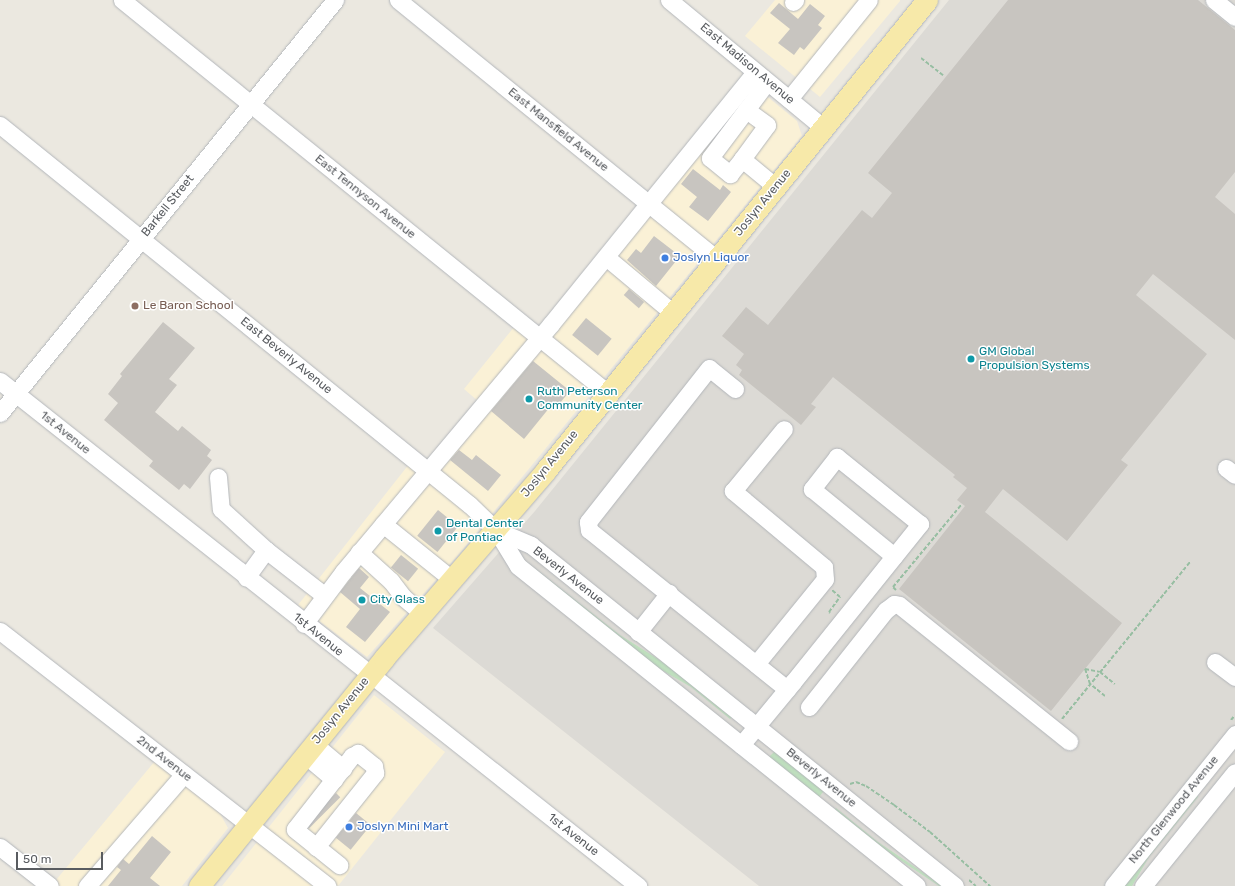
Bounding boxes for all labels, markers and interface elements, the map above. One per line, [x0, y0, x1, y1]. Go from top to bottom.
street label: East Madison Avenue [697, 20, 797, 108]
street label: East Mansfield Avenue [505, 85, 611, 175]
street label: East Tennyson Avenue [311, 152, 419, 242]
street label: Joslyn Avenue [731, 166, 795, 240]
street label: Barkell Street [139, 172, 197, 240]
place label: Joslyn Liquor [673, 251, 749, 265]
marker: Joslyn Liquor [660, 253, 670, 263]
place label: Le Baron School [143, 299, 234, 313]
marker: Le Baron School [130, 301, 140, 311]
street label: East Beverly Avenue [237, 314, 335, 398]
place label: GM Global Propulsion Systems [979, 345, 1090, 373]
marker: GM Global Propulsion Systems [966, 354, 976, 364]
place label: Ruth Peterson Community Center [537, 385, 643, 413]
marker: Ruth Peterson Community Center [524, 394, 534, 404]
street label: 1st Avenue [37, 408, 93, 458]
street label: Joslyn Avenue [518, 427, 582, 501]
place label: Dental Center of Pontiac [446, 517, 523, 545]
marker: Dental Center of Pontiac [433, 526, 443, 536]
street label: Beverly Avenue [529, 544, 607, 608]
place label: City Glass [370, 593, 425, 607]
marker: City Glass [357, 595, 367, 605]
street label: 1st Avenue [290, 610, 346, 660]
street label: Joslyn Avenue [309, 674, 373, 748]
street label: 2nd Avenue [133, 733, 195, 785]
street label: Beverly Avenue [783, 745, 859, 811]
street label: North Glenwood Avenue [1126, 753, 1222, 867]
street label: 1st Avenue [545, 811, 601, 859]
place label: Joslyn Mini Mart [357, 820, 448, 834]
marker: Joslyn Mini Mart [344, 822, 354, 832]
scale bar [18, 844, 105, 870]
text: 50 m [23, 852, 51, 866]

